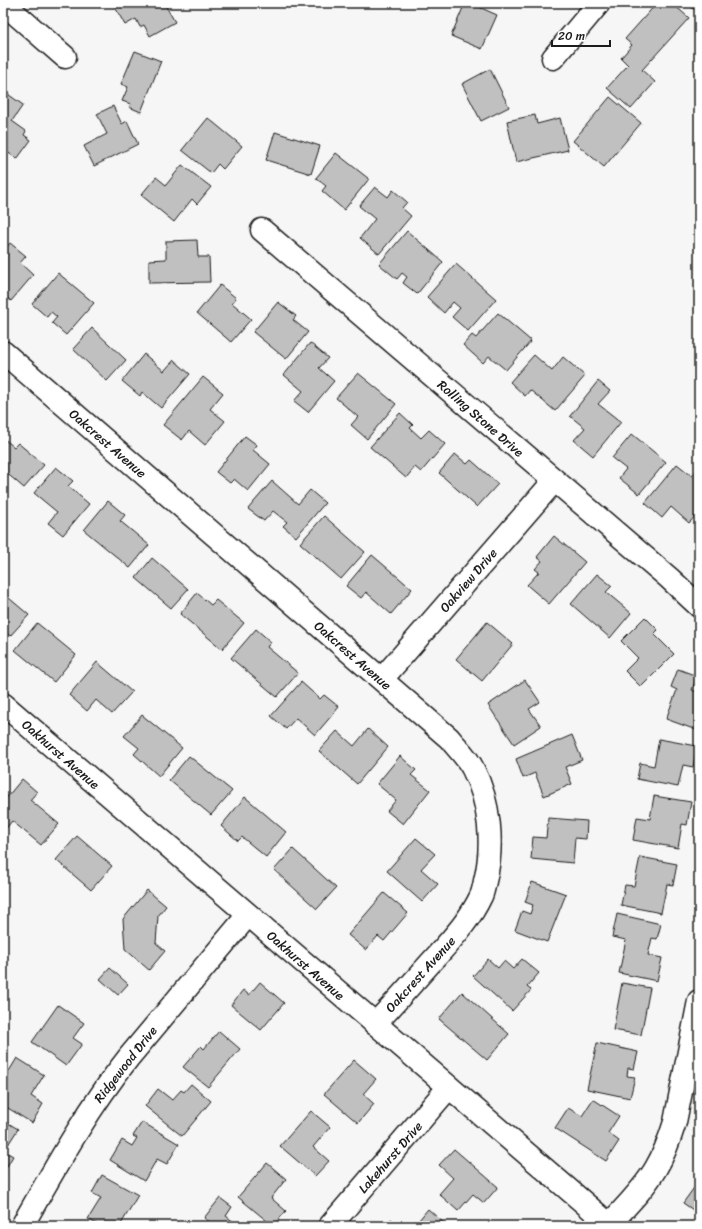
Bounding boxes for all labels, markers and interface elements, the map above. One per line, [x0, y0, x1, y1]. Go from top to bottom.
scale bar [552, 22, 610, 48]
text: 20 m [558, 25, 585, 47]
street label: Rolling Stone Drive [432, 374, 529, 463]
street label: Oakcrest Avenue [64, 403, 152, 484]
street label: Oakview Drive [434, 543, 503, 618]
street label: Oakcrest Avenue [309, 615, 397, 696]
street label: Oakhurst Avenue [16, 714, 105, 795]
street label: Oakhurst Avenue [261, 925, 350, 1006]
street label: Oakcrest Avenue [379, 930, 462, 1018]
street label: Ridgewood Drive [88, 1021, 163, 1108]
street label: Lakehurst Drive [352, 1116, 429, 1199]

